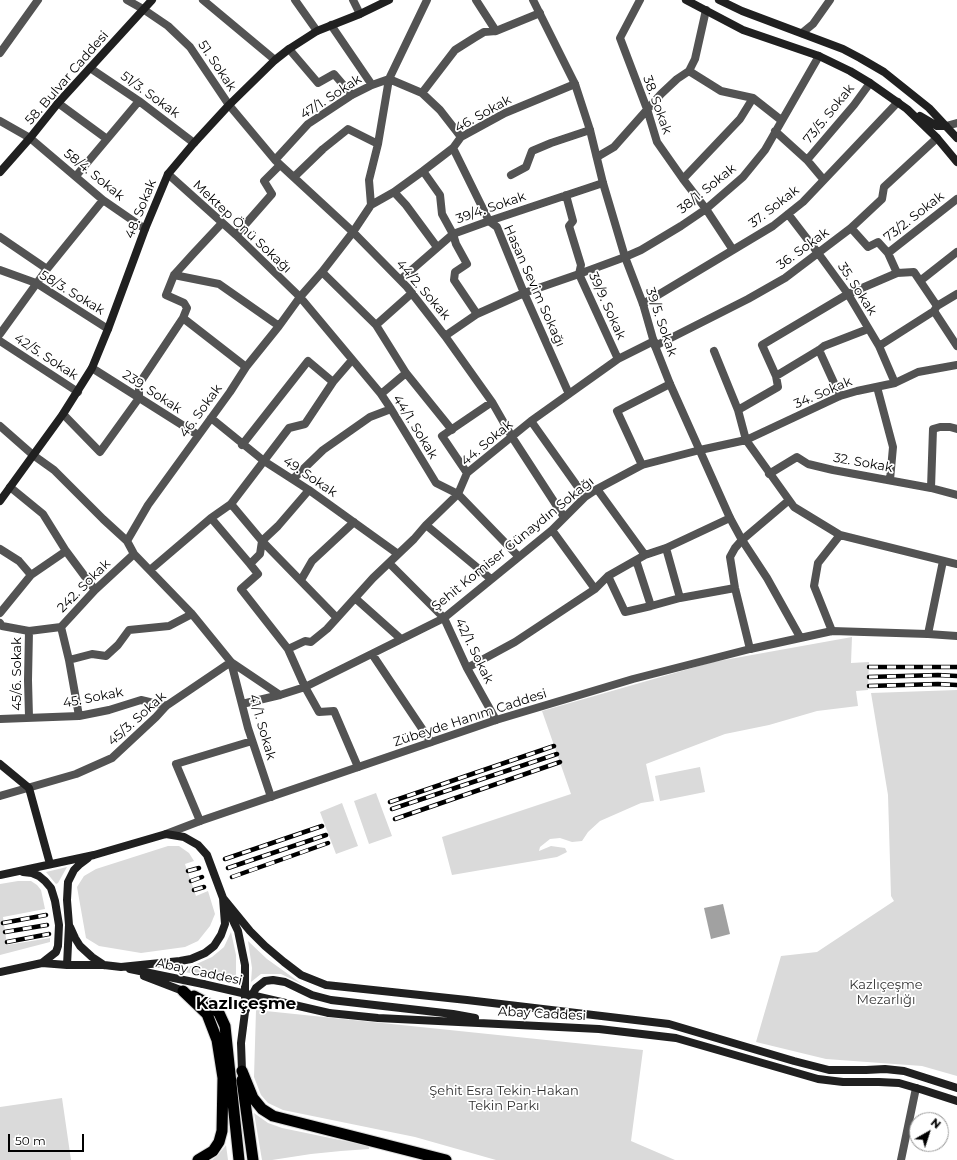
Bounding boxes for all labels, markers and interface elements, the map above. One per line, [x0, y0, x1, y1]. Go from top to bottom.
street label: 58. Bulvar Caddesi [22, 28, 112, 128]
street label: 51. Sokak [194, 38, 240, 94]
street label: 51/3. Sokak [117, 68, 183, 122]
street label: 47/1. Sokak [297, 71, 365, 123]
street label: 38. Sokak [639, 74, 675, 136]
street label: 73/5. Sokak [800, 81, 858, 147]
street label: 46. Sokak [452, 92, 514, 136]
street label: 58/4. Sokak [61, 146, 127, 204]
street label: 38/1. Sokak [675, 161, 739, 217]
street label: 48. Sokak [122, 177, 160, 241]
street label: Mektep Önü Sokağı [190, 177, 294, 277]
street label: 37. Sokak [746, 183, 802, 231]
street label: 39/4. Sokak [454, 189, 528, 227]
street label: 73/2. Sokak [881, 189, 947, 245]
street label: Hasan Sevim Sokağı [500, 223, 568, 349]
street label: 36. Sokak [774, 225, 832, 273]
street label: 44/2. Sokak [393, 257, 453, 323]
street label: 35. Sokak [834, 260, 880, 318]
street label: 58/3. Sokak [37, 268, 107, 318]
street label: 39/9. Sokak [585, 270, 629, 342]
street label: 39/5. Sokak [642, 285, 680, 359]
street label: 42/5. Sokak [11, 331, 81, 383]
street label: 239. Sokak [119, 367, 185, 417]
street label: 34. Sokak [792, 374, 854, 412]
street label: 46. Sokak [176, 381, 226, 441]
street label: 44/1. Sokak [389, 392, 441, 462]
street label: 44. Sokak [458, 417, 516, 469]
street label: 32. Sokak [832, 450, 894, 476]
street label: 49. Sokak [280, 453, 340, 501]
street label: Şehit Komiser Günaydın Sokağı [429, 474, 597, 614]
street label: 242. Sokak [54, 556, 114, 616]
street label: 42/1. Sokak [451, 616, 497, 686]
street label: 45/6. Sokak [9, 637, 25, 711]
street label: 45. Sokak [61, 684, 125, 712]
street label: Zübeyde Hanım Caddesi [391, 686, 549, 750]
street label: 45/3. Sokak [105, 689, 169, 749]
street label: 41/1. Sokak [245, 692, 279, 762]
street label: Abay Caddesi [154, 955, 244, 989]
park label: Kazlıçeşme Mezarlığı [849, 977, 923, 1008]
district label: Kazlıçeşme [196, 994, 296, 1014]
street label: Abay Caddesi [498, 1004, 586, 1024]
park label: Şehit Esra Tekin-Hakan Tekin Parkı [429, 1083, 579, 1114]
north arrow [909, 1112, 949, 1152]
text: N [928, 1115, 944, 1132]
scale bar [10, 1126, 86, 1152]
text: 50 m [15, 1133, 46, 1148]

